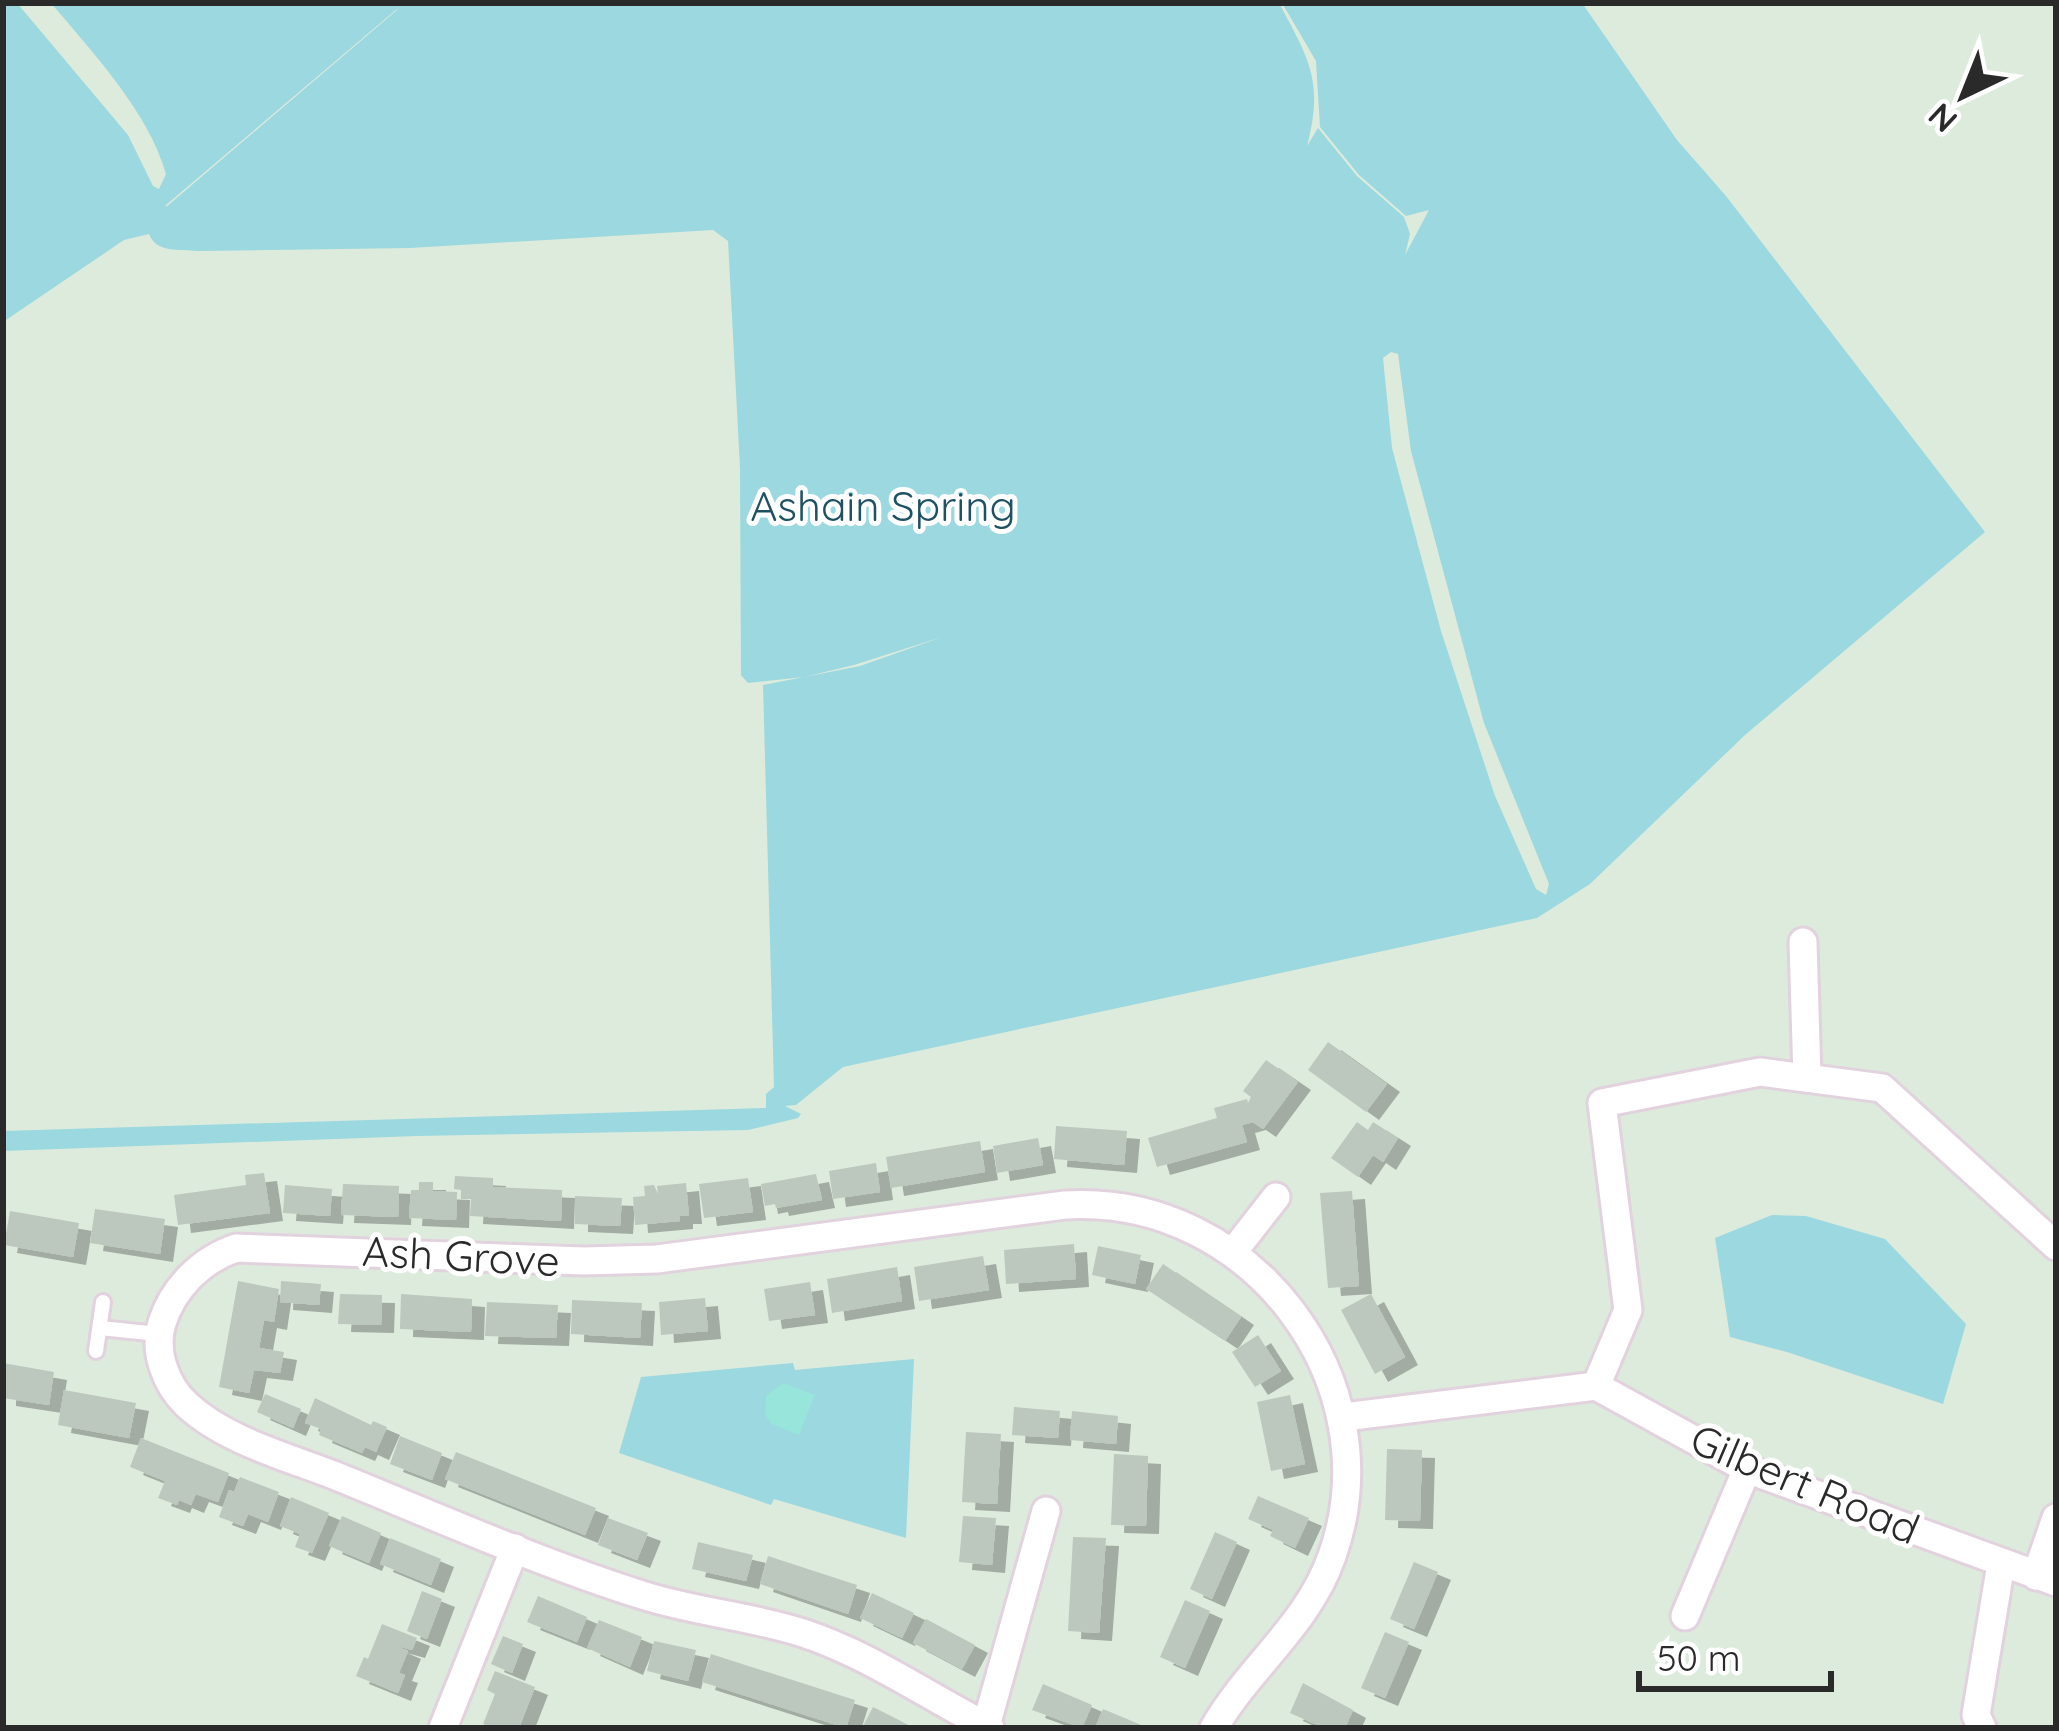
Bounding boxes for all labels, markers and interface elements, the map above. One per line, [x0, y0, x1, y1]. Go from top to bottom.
north arrow [1903, 36, 2023, 156]
text: N [1919, 95, 1965, 142]
park label: Ashain Spring [750, 479, 1016, 532]
street label: Ash Grove [361, 1224, 561, 1287]
street label: Gilbert Road [1683, 1412, 1927, 1555]
scale bar [1639, 1617, 1831, 1691]
text: 50 m [1657, 1635, 1741, 1680]

